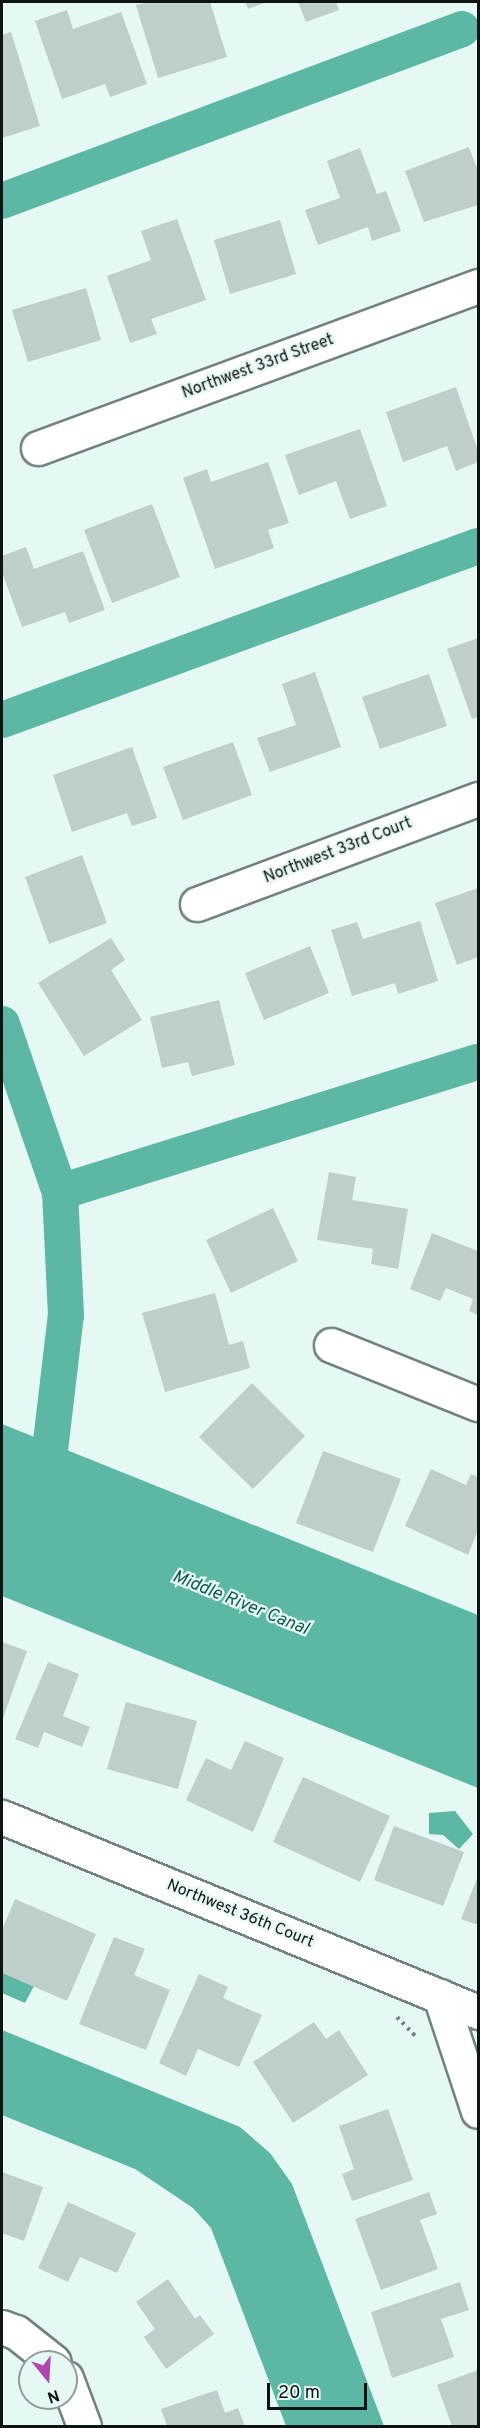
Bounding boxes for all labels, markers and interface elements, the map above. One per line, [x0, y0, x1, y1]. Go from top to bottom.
street label: Northwest 33rd Street [180, 331, 336, 403]
street label: Northwest 33rd Court [261, 814, 415, 888]
water label: Middle River Canal [169, 1567, 311, 1641]
street label: Northwest 36th Court [164, 1876, 316, 1952]
north arrow [18, 2350, 78, 2410]
scale bar [270, 2371, 370, 2409]
text: 20 m [278, 2382, 320, 2405]
text: N [44, 2384, 62, 2407]

